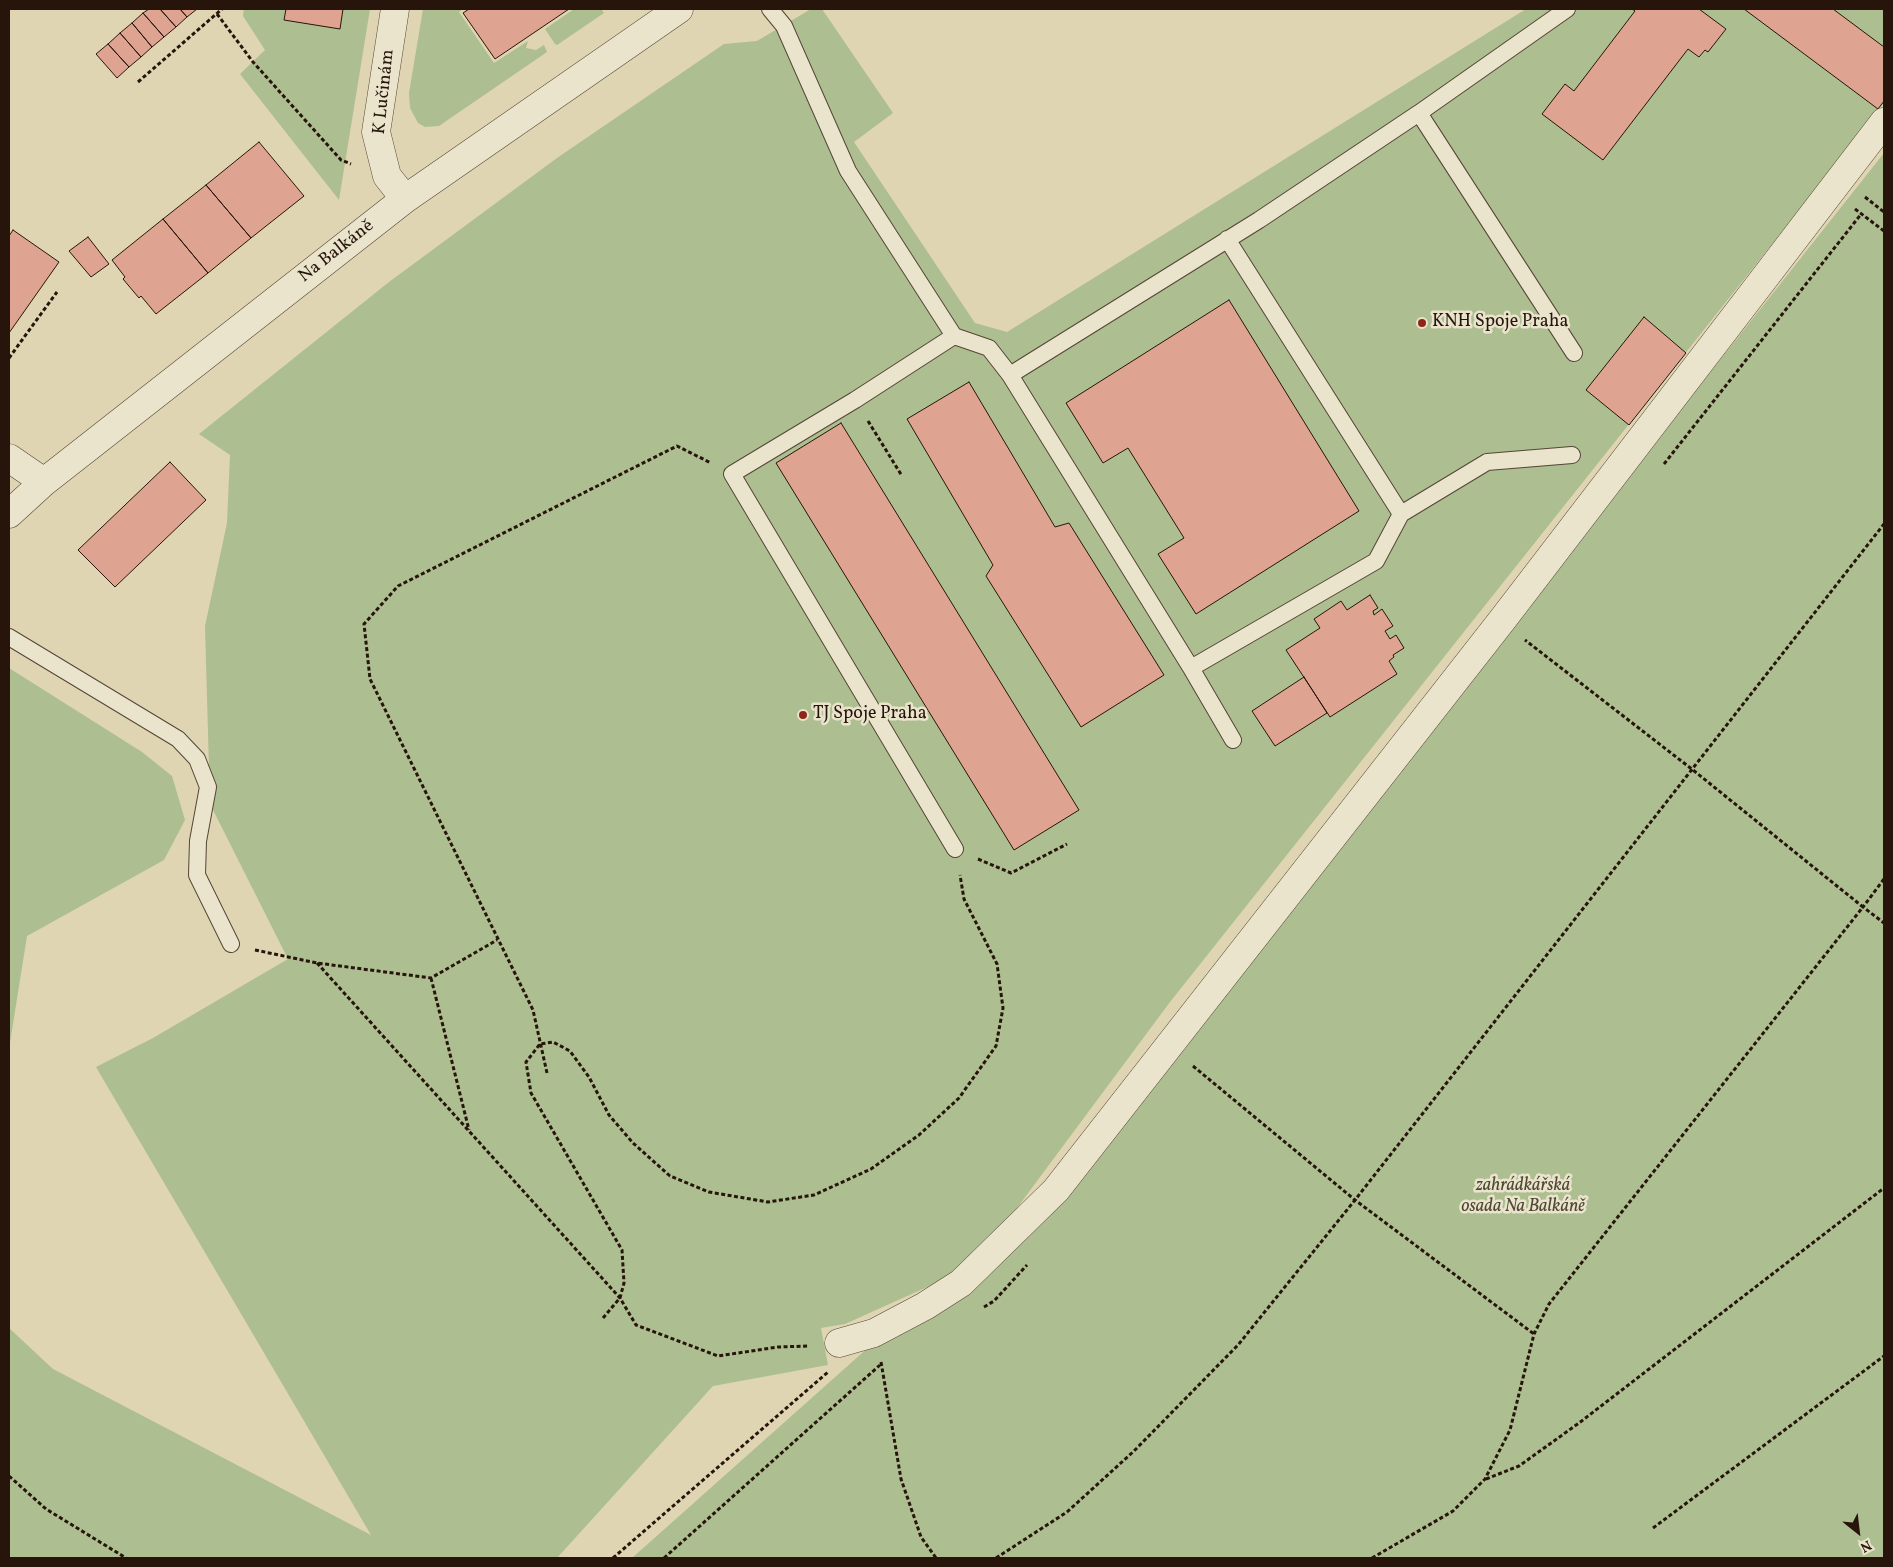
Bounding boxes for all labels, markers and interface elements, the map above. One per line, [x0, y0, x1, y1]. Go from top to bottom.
street label: K Lučinám [370, 49, 400, 135]
street label: Na Balkáně [295, 216, 379, 288]
place label: KNH Spoje Praha [1432, 312, 1568, 334]
marker: KNH Spoje Praha [1416, 317, 1428, 329]
place label: TJ Spoje Praha [813, 704, 927, 726]
marker: TJ Spoje Praha [797, 709, 809, 721]
park label: zahrádkářská osada Na Balkáně [1461, 1176, 1585, 1218]
north arrow [1833, 1507, 1883, 1557]
text: N [1856, 1535, 1875, 1556]

